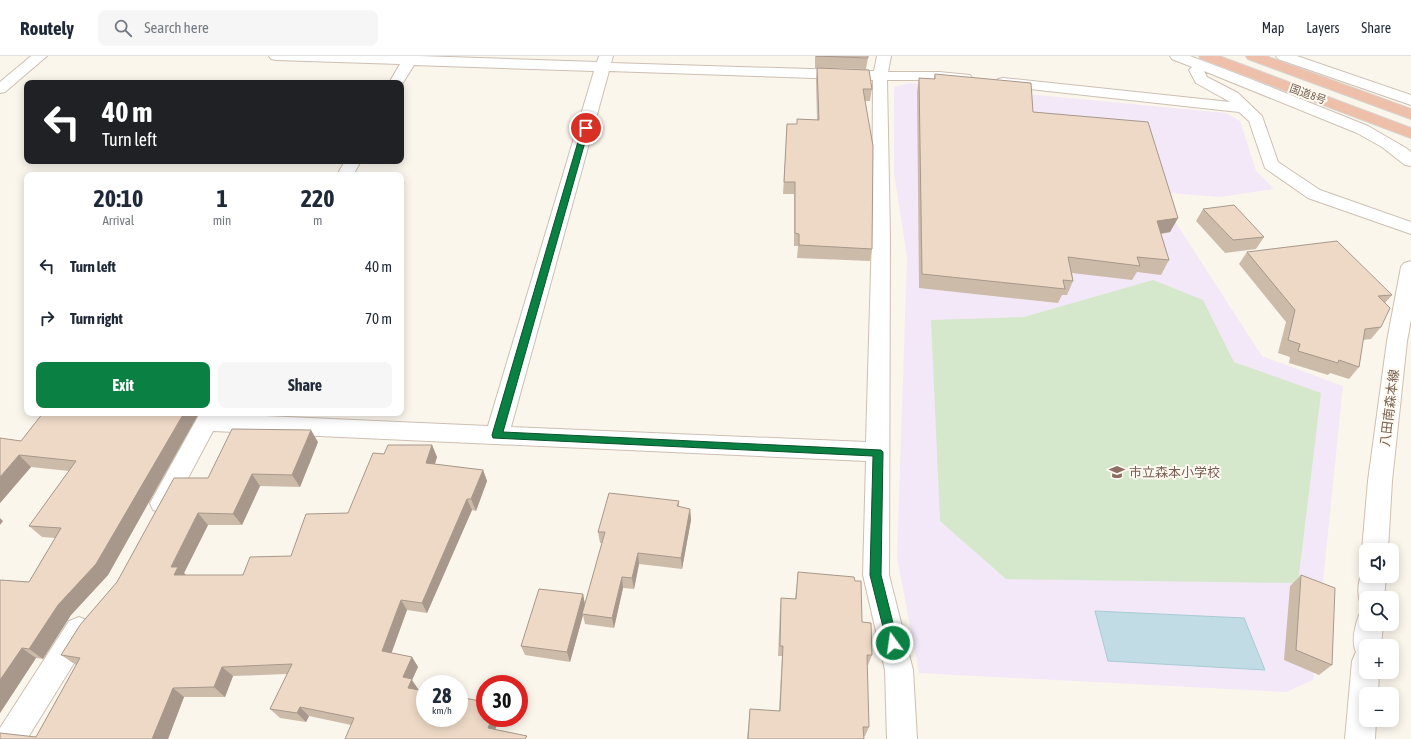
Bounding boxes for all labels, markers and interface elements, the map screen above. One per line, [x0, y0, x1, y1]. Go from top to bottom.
search box [98, 10, 378, 46]
text: Routely [20, 17, 74, 39]
icon: search [112, 17, 134, 39]
text: Search here [144, 19, 209, 36]
text: Map [1262, 20, 1284, 36]
text: Layers [1306, 20, 1339, 36]
text: Share [1361, 20, 1391, 36]
street label: 国道8号 [1288, 82, 1328, 106]
icon: left [36, 96, 88, 148]
text: 40 m [102, 96, 152, 128]
pin [569, 111, 603, 145]
icon: arrive [575, 117, 597, 139]
text: Turn left [102, 129, 157, 150]
text: 20:10 [93, 185, 143, 212]
text: 1 [216, 185, 228, 212]
text: 220 [301, 185, 335, 212]
text: Arrival [102, 213, 134, 228]
text: min [213, 213, 231, 228]
text: m [313, 213, 322, 228]
icon: left [36, 255, 58, 277]
text: Turn left [70, 258, 116, 275]
text: 40 m [365, 258, 392, 275]
icon: right [36, 307, 58, 329]
text: Turn right [70, 310, 123, 327]
text: 70 m [365, 310, 392, 327]
button: Exit [36, 362, 210, 408]
button: Share [218, 362, 392, 408]
street label: 八田南森本線 [1377, 368, 1402, 448]
school or university icon: 市立森本小学校 [1108, 463, 1126, 481]
place label: 市立森本小学校 [1129, 465, 1220, 480]
map controls [1359, 543, 1399, 727]
button: sound [1359, 543, 1399, 583]
button: search [1359, 591, 1399, 631]
position arrow [872, 622, 914, 664]
button: + [1359, 639, 1399, 679]
speed limit sign: 30 [476, 675, 528, 727]
text: 28 [433, 684, 451, 707]
button: − [1359, 687, 1399, 727]
text: km/h [432, 705, 452, 716]

